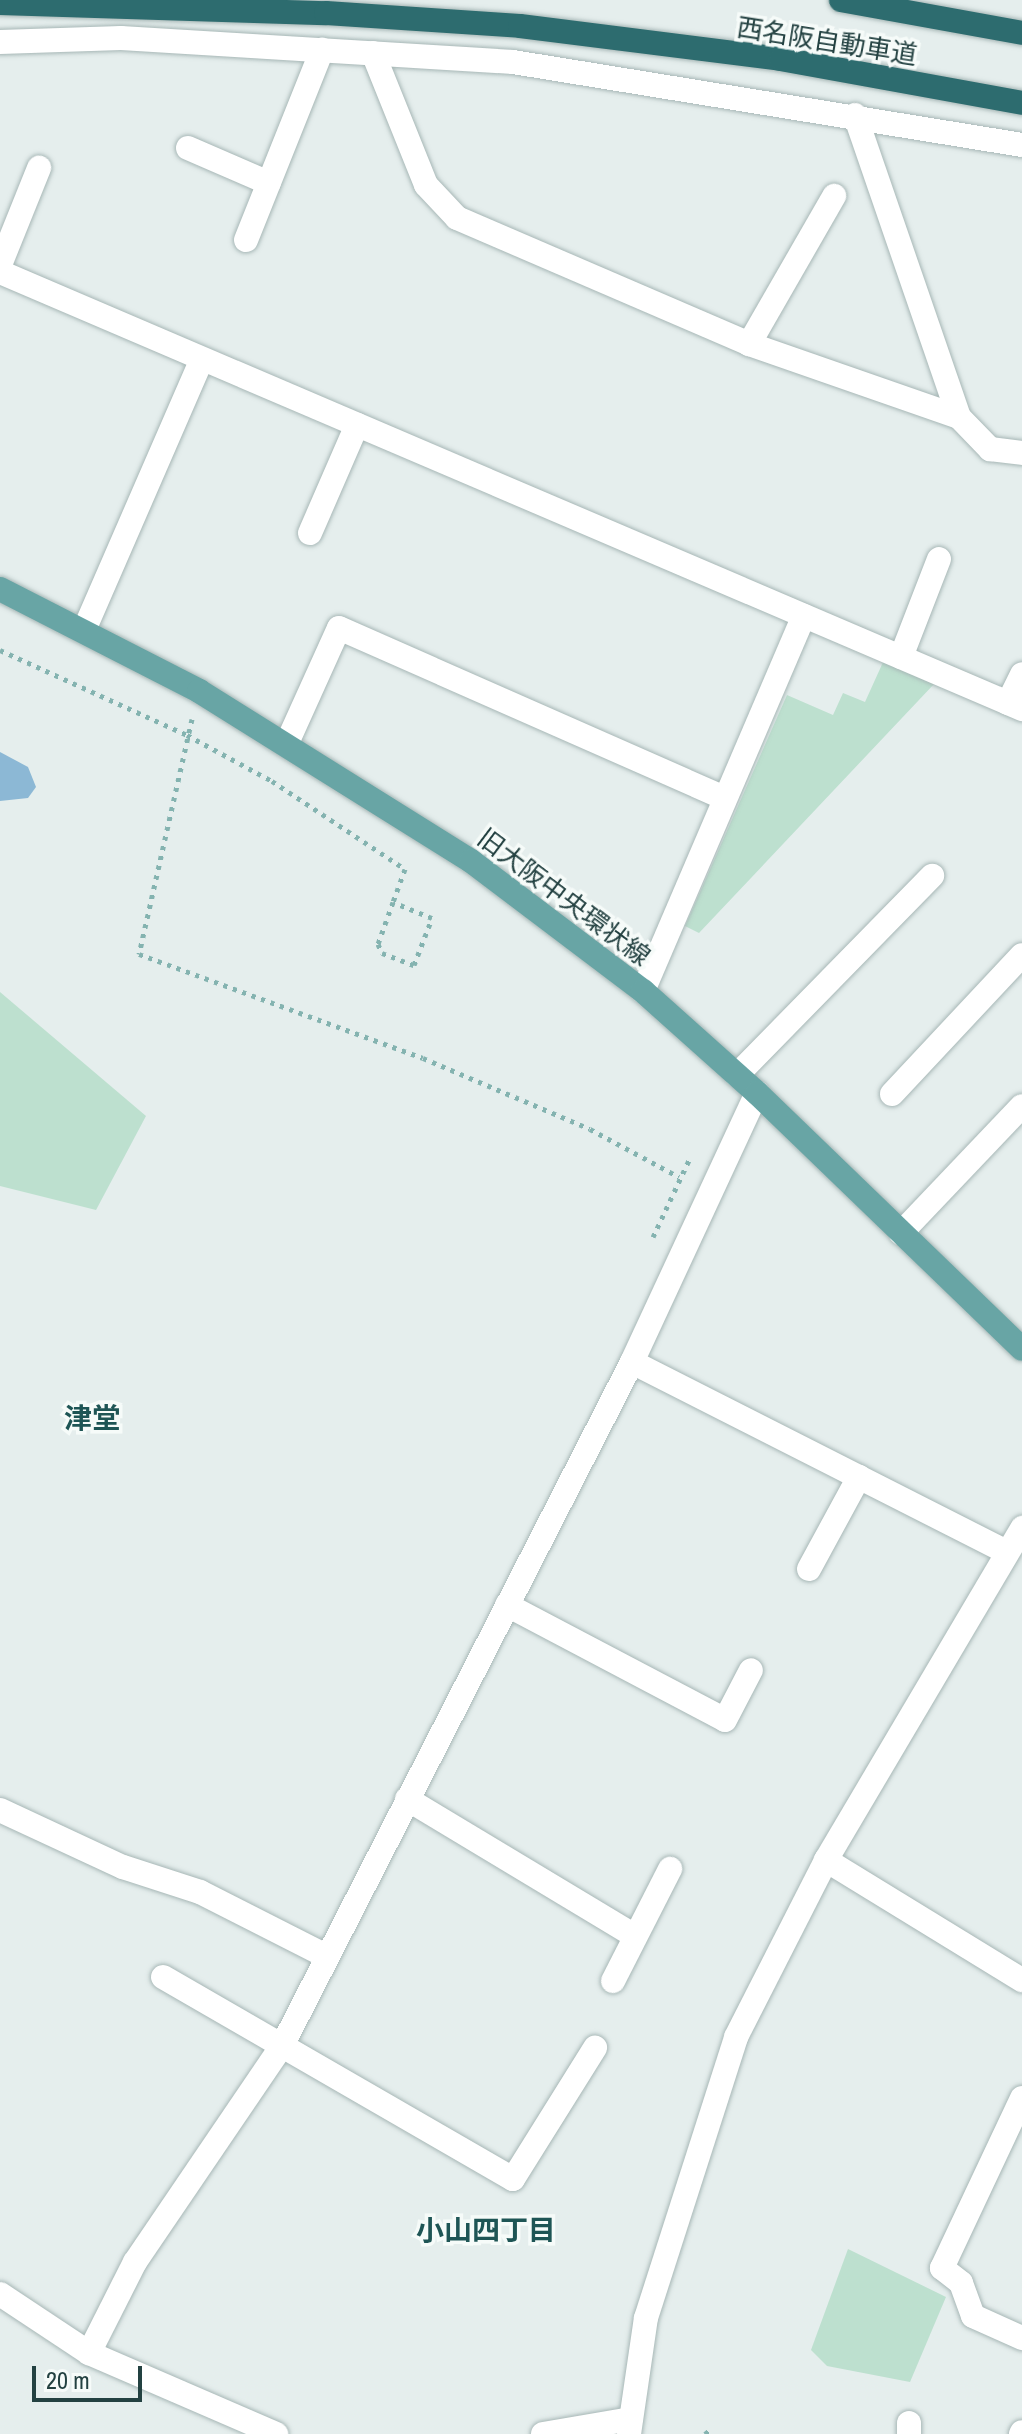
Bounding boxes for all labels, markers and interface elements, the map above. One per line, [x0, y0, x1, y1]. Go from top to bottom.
street label: 西名阪自動車道 [735, 11, 919, 71]
street label: 旧大阪中央環状線 [472, 822, 656, 972]
district label: 津堂 [64, 1401, 120, 1435]
district label: 小山四丁目 [416, 2213, 556, 2247]
scale bar [36, 2350, 146, 2400]
text: 20 m [46, 2364, 90, 2396]

